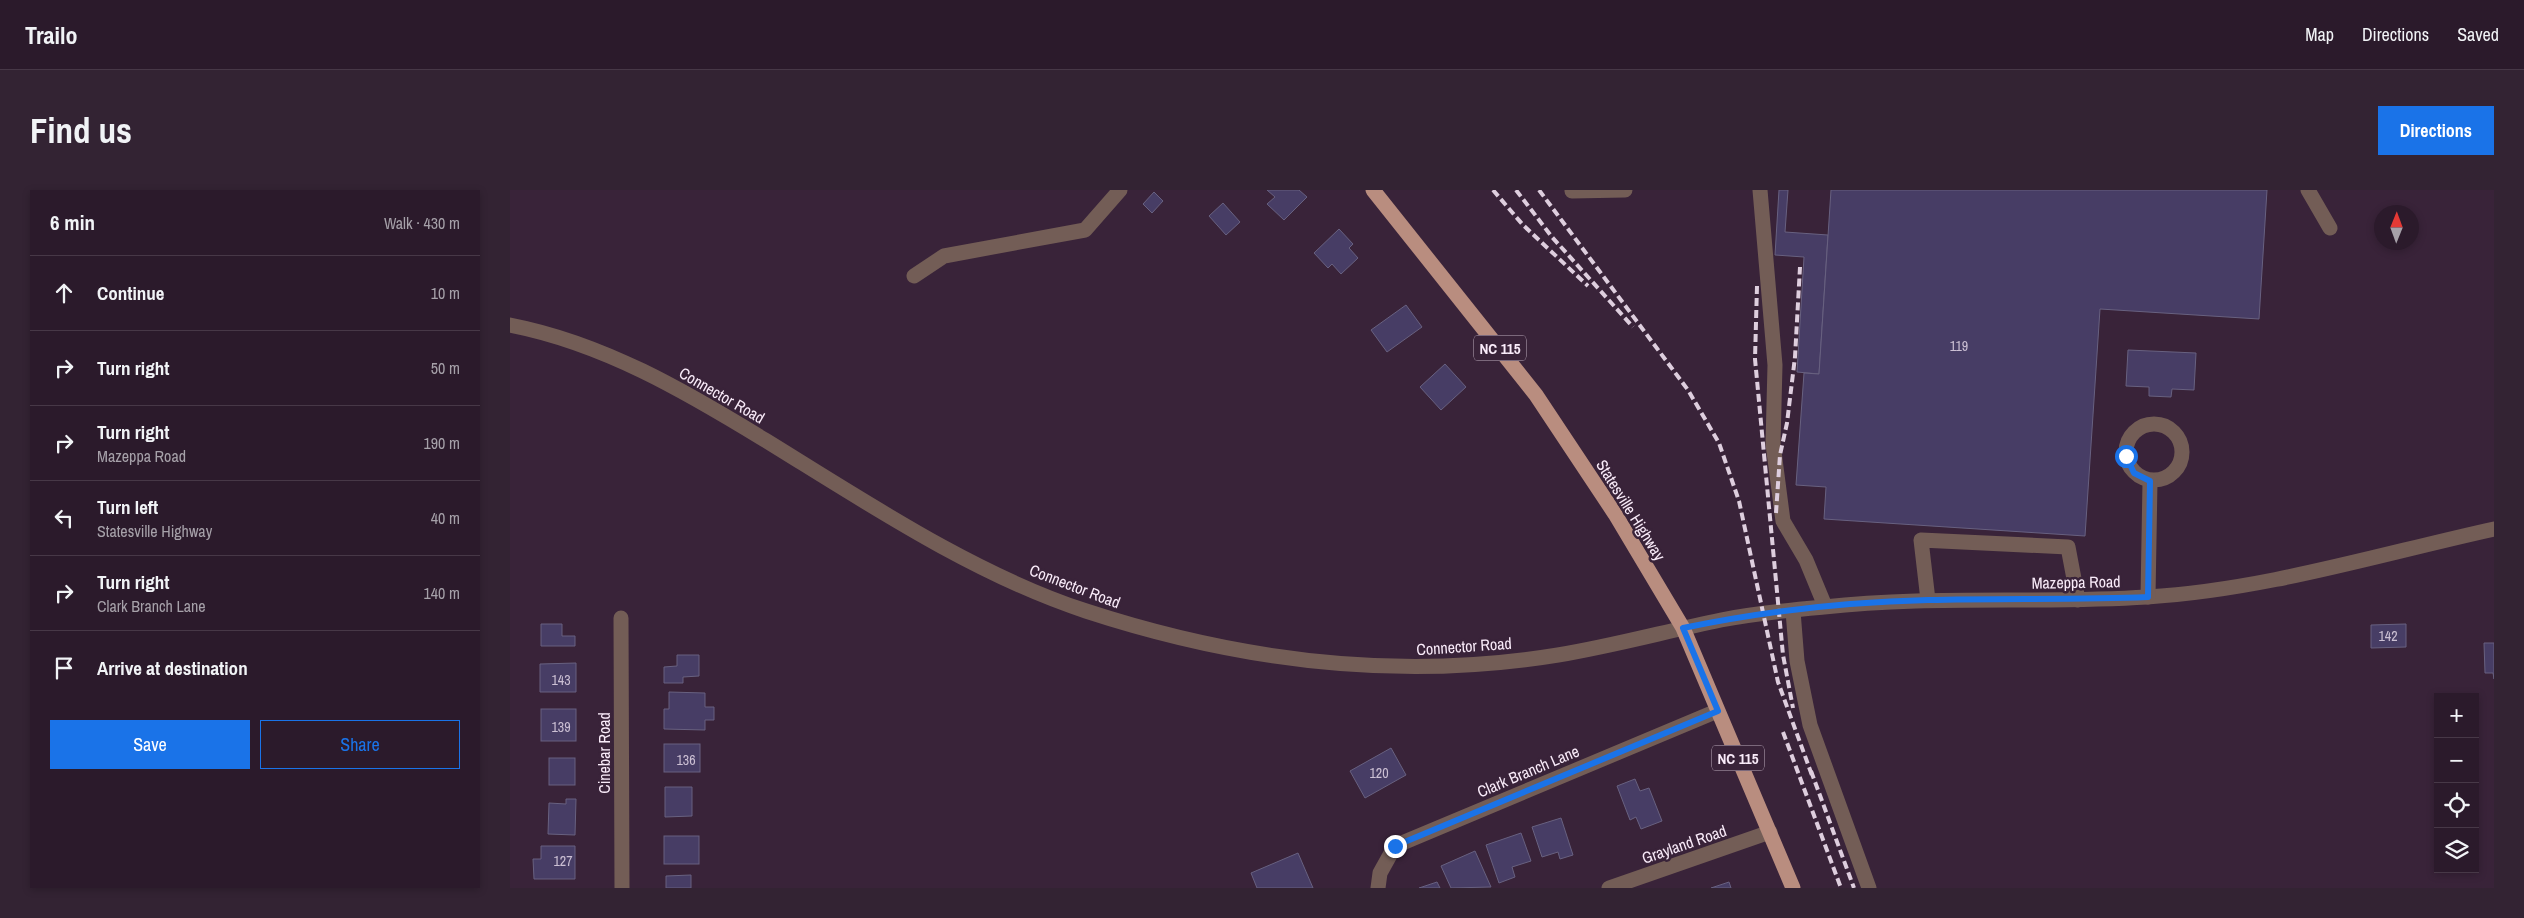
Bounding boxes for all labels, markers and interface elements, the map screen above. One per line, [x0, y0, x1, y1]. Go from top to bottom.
text: Trailo [25, 19, 78, 51]
text: Map [2305, 22, 2334, 47]
text: Directions [2362, 22, 2429, 47]
text: Saved [2457, 22, 2499, 47]
button: Directions [2378, 106, 2494, 155]
text: Find us [30, 107, 132, 154]
north arrow [2374, 205, 2419, 250]
text: 6 min [50, 208, 95, 237]
text: Walk · 430 m [384, 212, 460, 234]
icon: ahead [50, 279, 78, 307]
text: Continue [97, 280, 165, 306]
text: 10 m [431, 282, 460, 304]
road number: NC 115 [1474, 336, 1526, 360]
house number: 119 [1950, 337, 1968, 355]
icon: right [50, 354, 78, 382]
text: Turn right [97, 355, 169, 381]
text: 50 m [431, 357, 460, 379]
street label: Connector Road [675, 362, 769, 428]
text: Turn right [97, 419, 169, 445]
icon: right [50, 429, 78, 457]
text: 190 m [424, 432, 460, 454]
text: Mazeppa Road [97, 445, 186, 467]
route start [2115, 445, 2138, 468]
street label: Statesville Highway [1591, 455, 1671, 565]
text: Turn left [97, 494, 158, 520]
icon: left [50, 504, 78, 532]
text: 40 m [431, 507, 460, 529]
text: Statesville Highway [97, 520, 212, 542]
street label: Connector Road [1026, 559, 1124, 613]
text: Turn right [97, 569, 169, 595]
street label: Mazeppa Road [2031, 570, 2121, 594]
icon: right [50, 579, 78, 607]
text: 140 m [424, 582, 460, 604]
text: Clark Branch Lane [97, 595, 206, 617]
house number: 142 [2378, 627, 2398, 645]
street label: Connector Road [1416, 632, 1512, 660]
icon: arrive [50, 654, 78, 682]
text: Arrive at destination [97, 655, 248, 681]
house number: 143 [551, 671, 571, 689]
map controls [2434, 693, 2479, 873]
button: + [2434, 693, 2479, 738]
street label: Cinebar Road [593, 712, 615, 794]
house number: 139 [551, 718, 571, 736]
button: Save [50, 720, 250, 769]
button: Share [260, 720, 460, 769]
button: − [2434, 738, 2479, 783]
street label: Clark Branch Lane [1474, 740, 1582, 802]
road number: NC 115 [1712, 746, 1764, 770]
house number: 136 [676, 751, 696, 769]
house number: 120 [1369, 764, 1389, 782]
button: locate [2434, 783, 2479, 828]
street label: Grayland Road [1639, 819, 1729, 869]
button: layers [2434, 828, 2479, 873]
route end [1384, 835, 1407, 858]
house number: 127 [553, 852, 573, 870]

